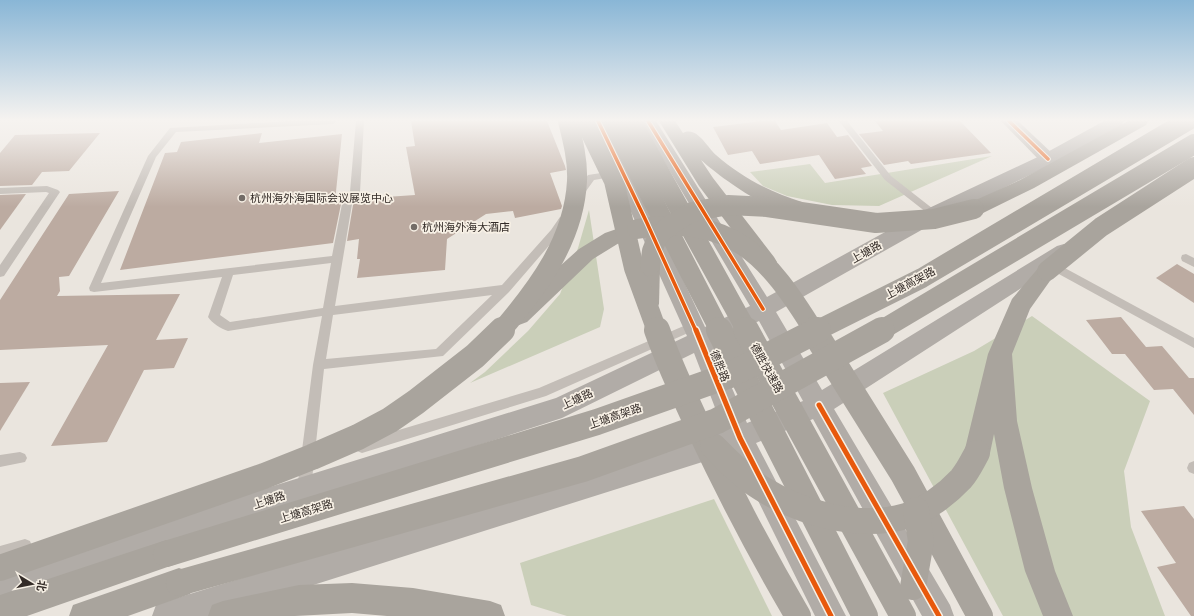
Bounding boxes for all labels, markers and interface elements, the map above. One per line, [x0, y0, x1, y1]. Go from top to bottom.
place label: 杭州海外海国际会议展览中心 [250, 190, 393, 206]
marker: 杭州海外海国际会议展览中心 [237, 193, 247, 203]
place label: 杭州海外海大酒店 [422, 219, 510, 235]
marker: 杭州海外海大酒店 [409, 222, 419, 232]
street label: 上塘路 [848, 237, 884, 267]
street label: 上塘高架路 [882, 263, 938, 303]
street label: 德胜快速路 [747, 340, 787, 396]
street label: 德胜路 [706, 348, 734, 384]
street label: 上塘路 [559, 385, 595, 413]
street label: 上塘高架路 [586, 399, 644, 433]
street label: 上塘路 [251, 487, 287, 513]
street label: 上塘高架路 [277, 495, 335, 527]
north arrow [12, 564, 52, 604]
text: 北 [33, 579, 51, 593]

